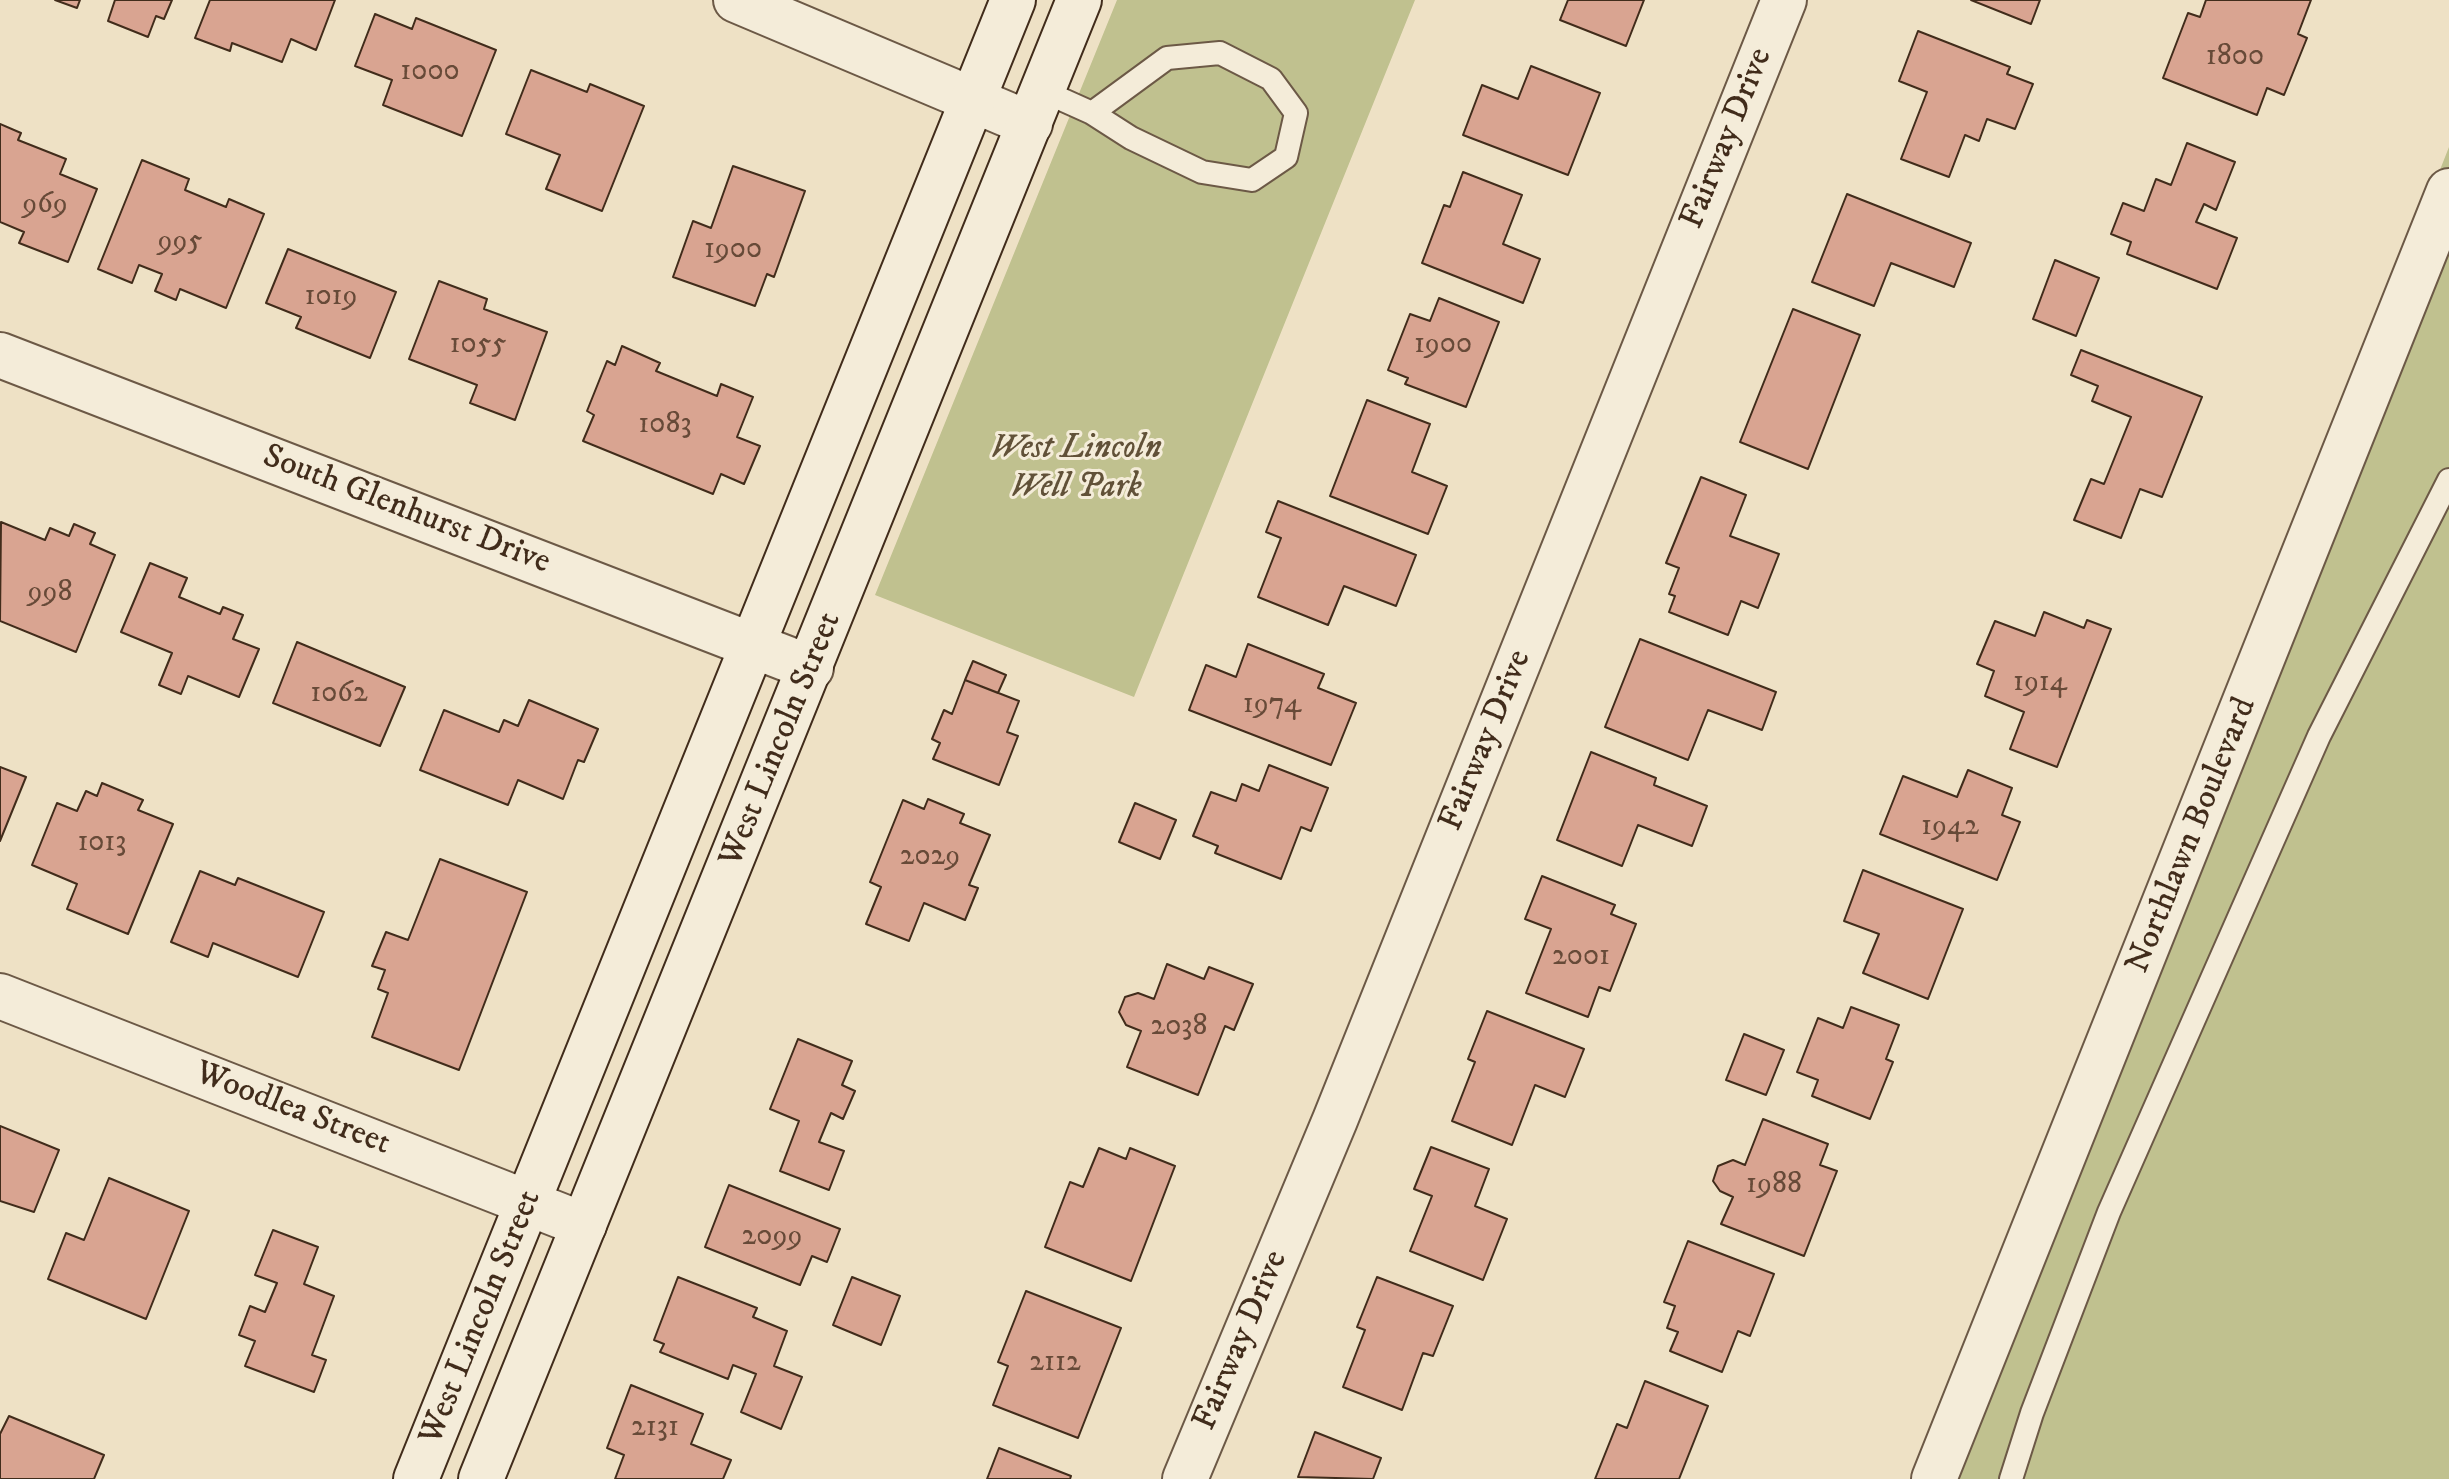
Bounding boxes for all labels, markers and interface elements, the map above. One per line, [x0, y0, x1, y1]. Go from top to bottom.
house number: 1800 [2206, 40, 2264, 76]
street label: Fairway Drive [1673, 43, 1783, 235]
house number: 1000 [400, 55, 460, 91]
house number: 969 [22, 188, 68, 224]
house number: 995 [158, 225, 202, 261]
house number: 1900 [704, 233, 762, 269]
house number: 1019 [305, 280, 357, 316]
house number: 1055 [450, 328, 506, 364]
house number: 1900 [1414, 328, 1472, 364]
house number: 1083 [638, 408, 692, 444]
park label: West Lincoln Well Park [990, 430, 1162, 510]
street label: South Glenhurst Drive [257, 437, 555, 585]
house number: 998 [28, 576, 72, 612]
street label: West Lincoln Street [712, 607, 852, 873]
street label: Fairway Drive [1432, 645, 1542, 837]
house number: 1914 [2013, 666, 2067, 702]
house number: 1062 [310, 677, 368, 713]
house number: 1974 [1243, 688, 1301, 724]
street label: Northlawn Boulevard [2119, 692, 2267, 980]
house number: 1942 [1921, 810, 1979, 846]
house number: 1013 [77, 826, 127, 862]
house number: 2029 [900, 840, 960, 876]
house number: 2001 [1552, 940, 1610, 976]
house number: 2038 [1150, 1010, 1208, 1046]
street label: Woodlea Street [189, 1054, 395, 1166]
house number: 1988 [1746, 1168, 1802, 1204]
street label: West Lincoln Street [412, 1185, 552, 1451]
house number: 2099 [742, 1220, 802, 1256]
street label: Fairway Drive [1186, 1245, 1298, 1437]
house number: 2112 [1029, 1346, 1081, 1382]
house number: 2131 [631, 1411, 679, 1447]

